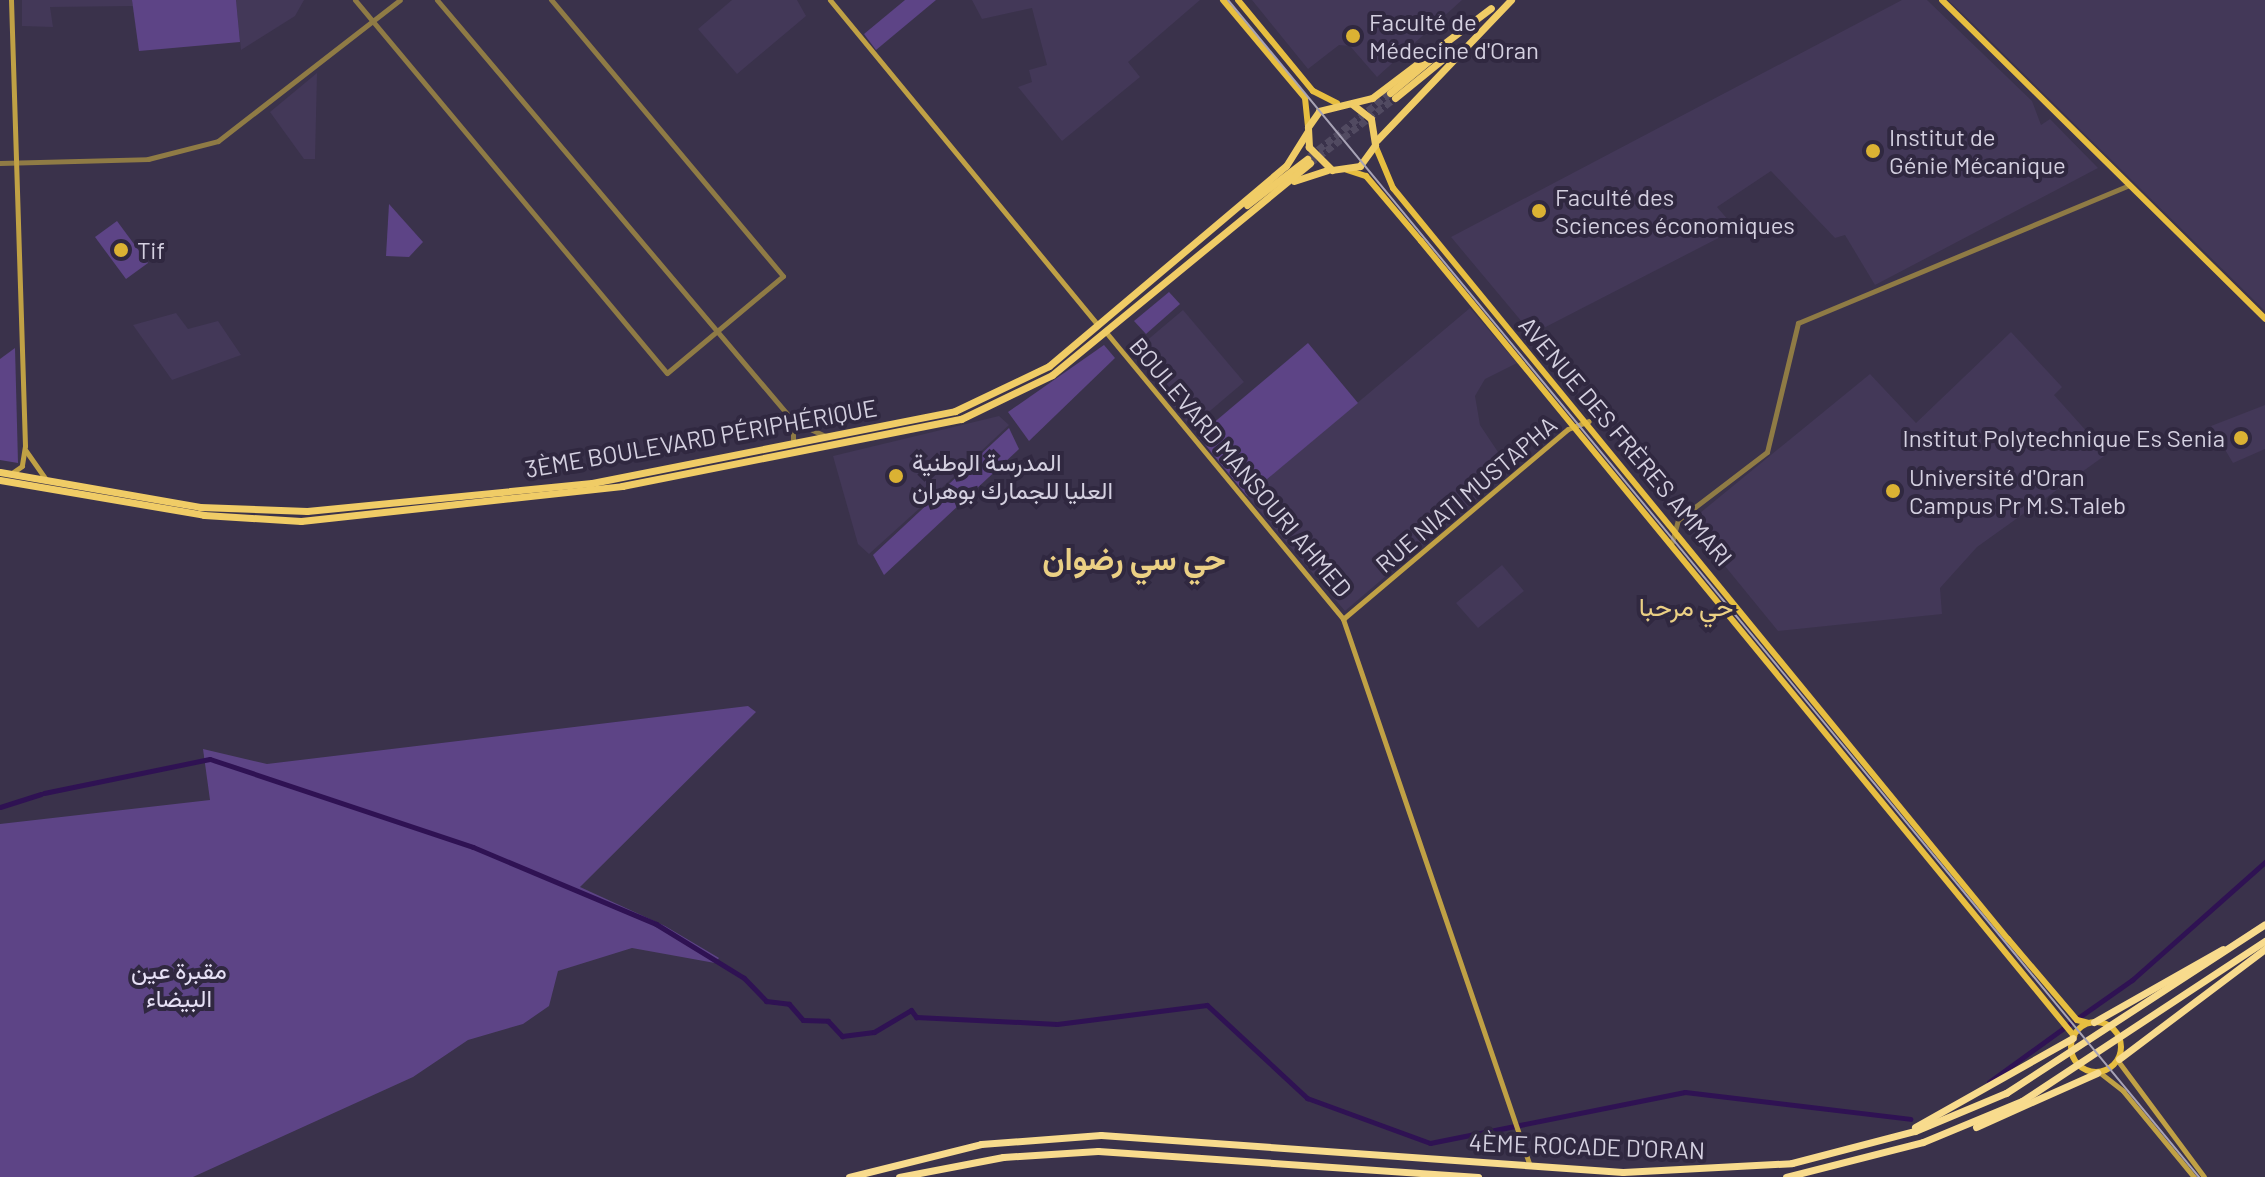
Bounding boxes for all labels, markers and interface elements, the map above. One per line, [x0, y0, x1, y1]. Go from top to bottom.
place label: Faculté de Médecine d'Oran [1369, 8, 1539, 64]
marker: Faculté de Médecine d'Oran [1344, 27, 1362, 45]
place label: Institut de Génie Mécanique [1889, 123, 2066, 179]
marker: Institut de Génie Mécanique [1864, 142, 1882, 160]
place label: Faculté des Sciences économiques [1555, 183, 1795, 239]
marker: Faculté des Sciences économiques [1530, 202, 1548, 220]
place label: Tif [137, 236, 165, 264]
marker: Tif [112, 241, 130, 259]
street label: AVENUE DES FRÈRES AMMARI [1513, 311, 1739, 571]
street label: BOULEVARD MANSOURI AHMED [1124, 331, 1358, 603]
street label: 3ÈME BOULEVARD PÉRIPHÉRIQUE [523, 393, 879, 483]
street label: RUE NIATI MUSTAPHA [1370, 410, 1562, 578]
place label: Institut Polytechnique Es Senia [1903, 424, 2225, 452]
marker: Institut Polytechnique Es Senia [2232, 429, 2250, 447]
place label: المدرسة الوطنية العليا للجمارك بوهران [912, 448, 1113, 504]
place label: Université d'Oran Campus Pr M.S.Taleb [1909, 463, 2126, 519]
marker: المدرسة الوطنية العليا للجمارك بوهران [887, 467, 905, 485]
marker: Université d'Oran Campus Pr M.S.Taleb [1884, 482, 1902, 500]
district label: حي سي رضوان [1042, 538, 1226, 576]
district label: حي مرحبا [1639, 590, 1733, 622]
park label: مقبرة عين البيضاء [131, 956, 227, 1012]
street label: 4ÈME ROCADE D'ORAN [1468, 1127, 1706, 1165]

